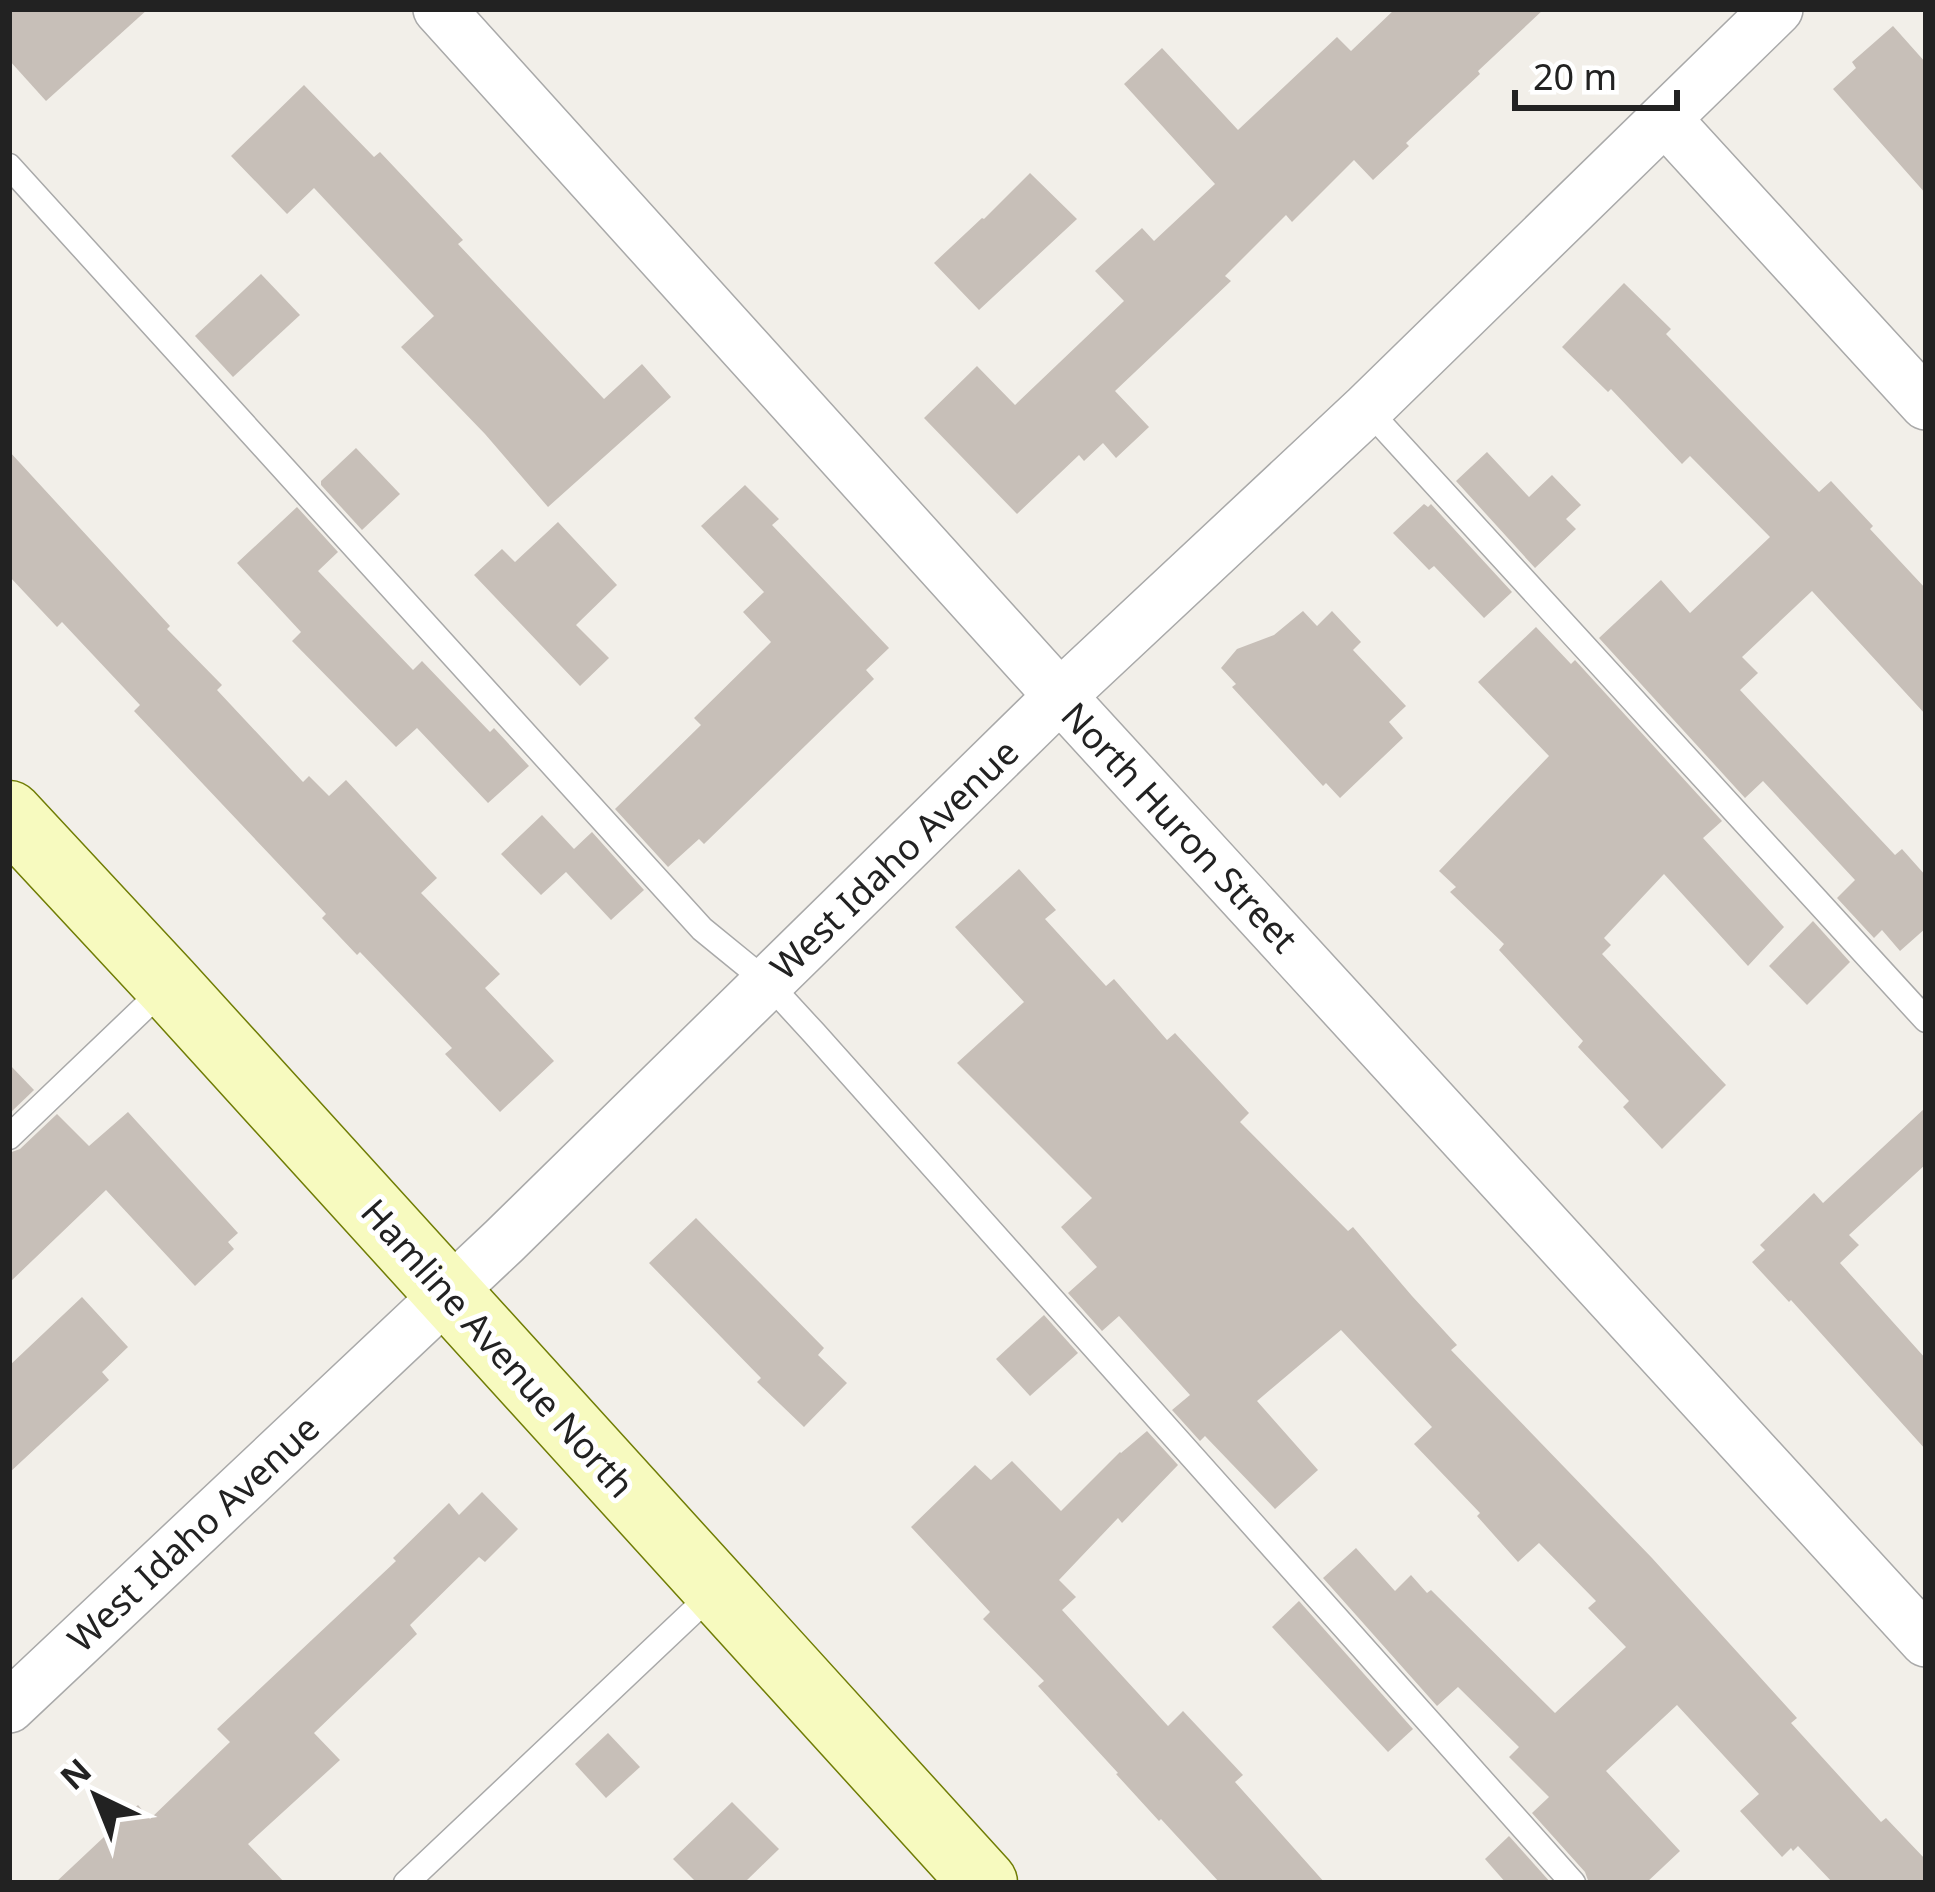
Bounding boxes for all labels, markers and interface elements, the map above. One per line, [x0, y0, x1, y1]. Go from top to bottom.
scale bar [1515, 36, 1677, 110]
text: 20 m [1533, 52, 1617, 101]
street label: North Huron Street [1051, 691, 1309, 963]
street label: West Idaho Avenue [759, 728, 1029, 990]
street label: Hamline Avenue North [351, 1188, 645, 1508]
street label: West Idaho Avenue [57, 1404, 329, 1662]
north arrow [36, 1736, 156, 1856]
text: N [50, 1748, 100, 1799]

